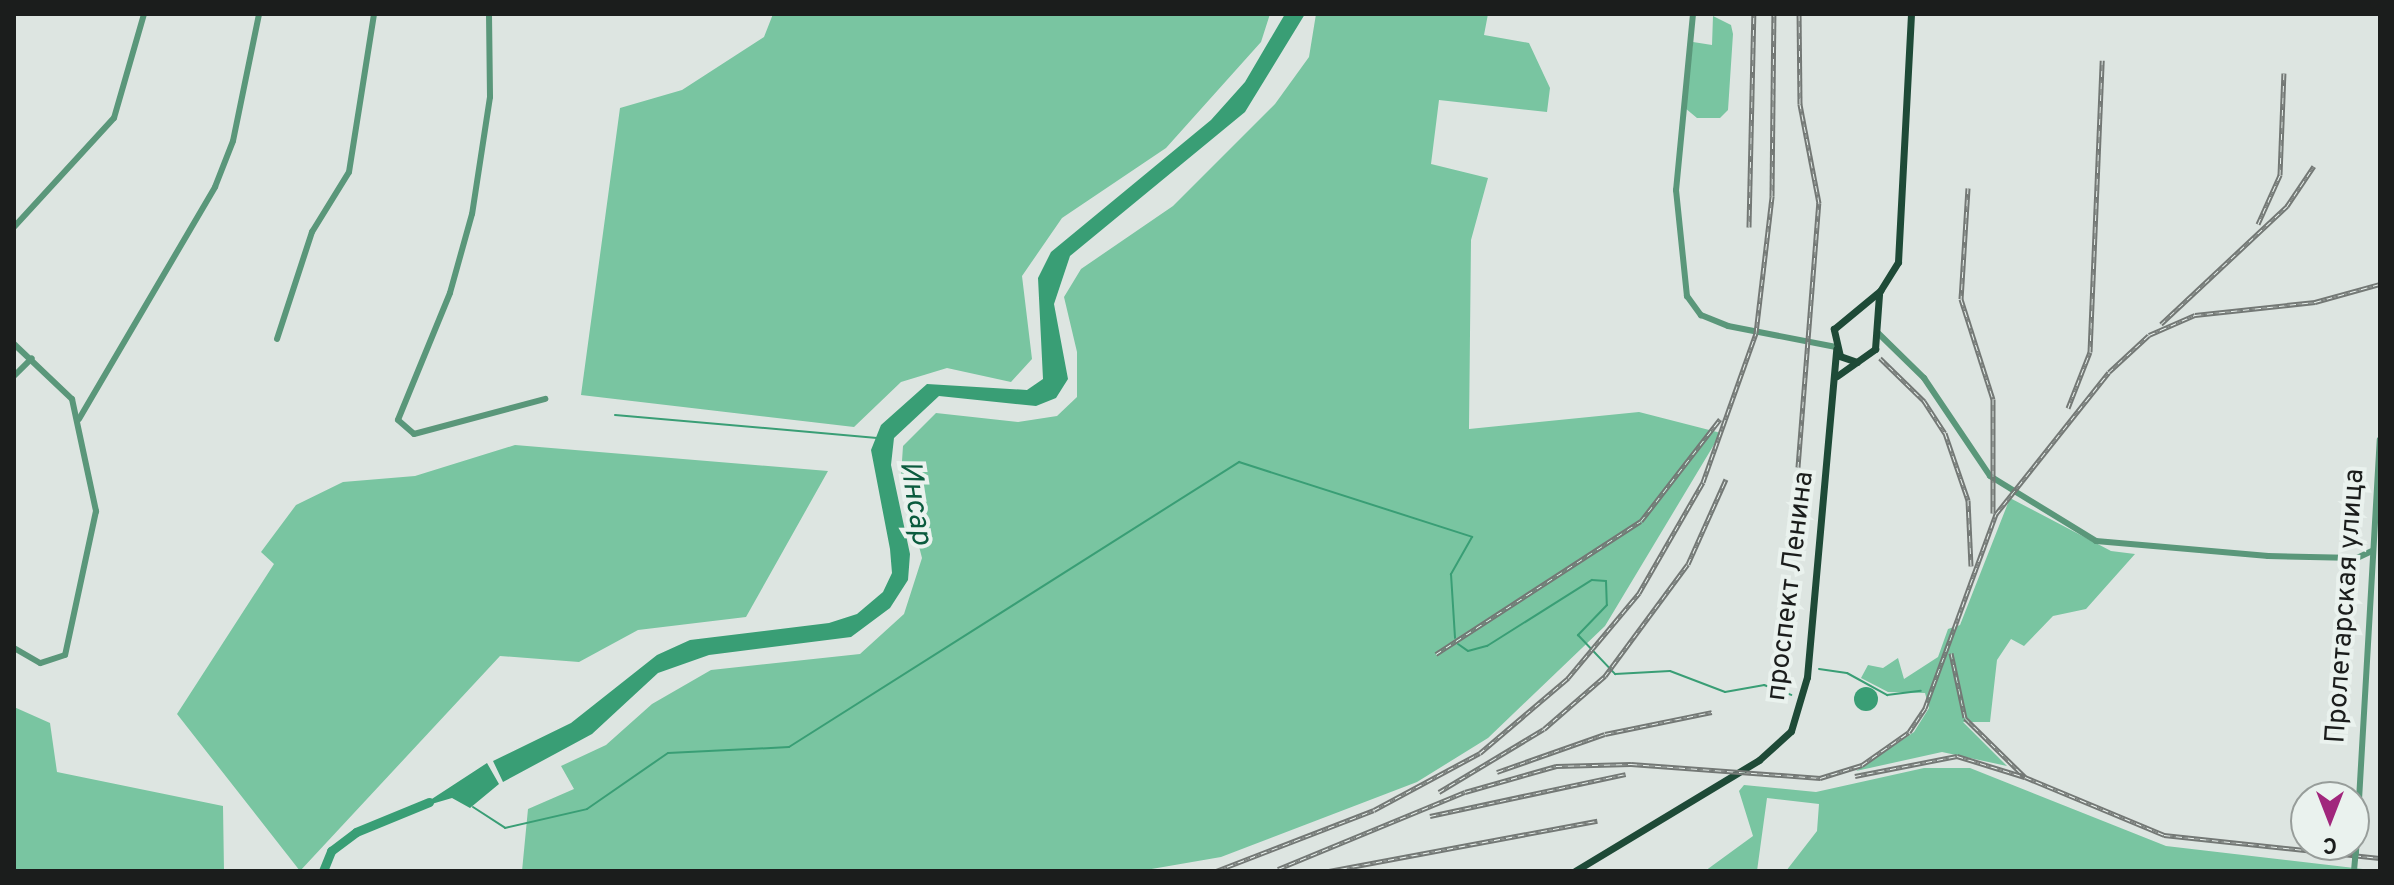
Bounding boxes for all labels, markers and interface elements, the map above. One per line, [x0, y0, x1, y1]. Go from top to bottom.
water label: Инсар [890, 459, 938, 547]
street label: Пролетарская улица [2320, 468, 2372, 744]
street label: проспект Ленина [1760, 469, 1822, 703]
north arrow [2290, 781, 2370, 861]
text: С [2323, 830, 2337, 857]

